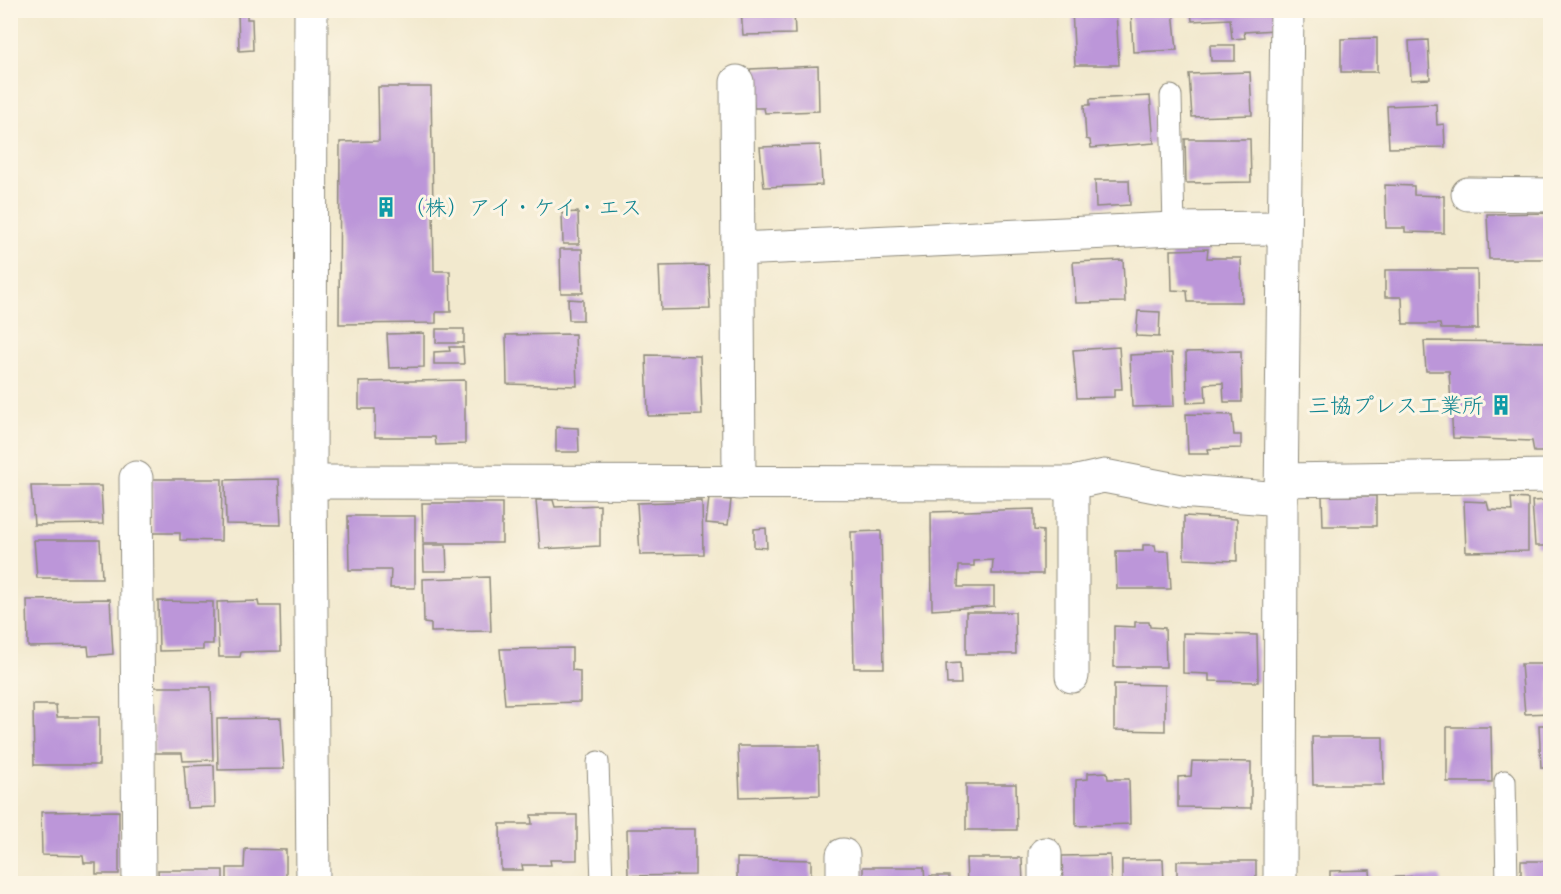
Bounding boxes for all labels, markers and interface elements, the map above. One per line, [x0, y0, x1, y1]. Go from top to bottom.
place label: （株）アイ・ケイ・エス [403, 193, 642, 224]
building icon: （株）アイ・ケイ・エス [374, 195, 398, 219]
place label: 三協プレス工業所 [1308, 391, 1484, 422]
building icon: 三協プレス工業所 [1489, 393, 1513, 417]

